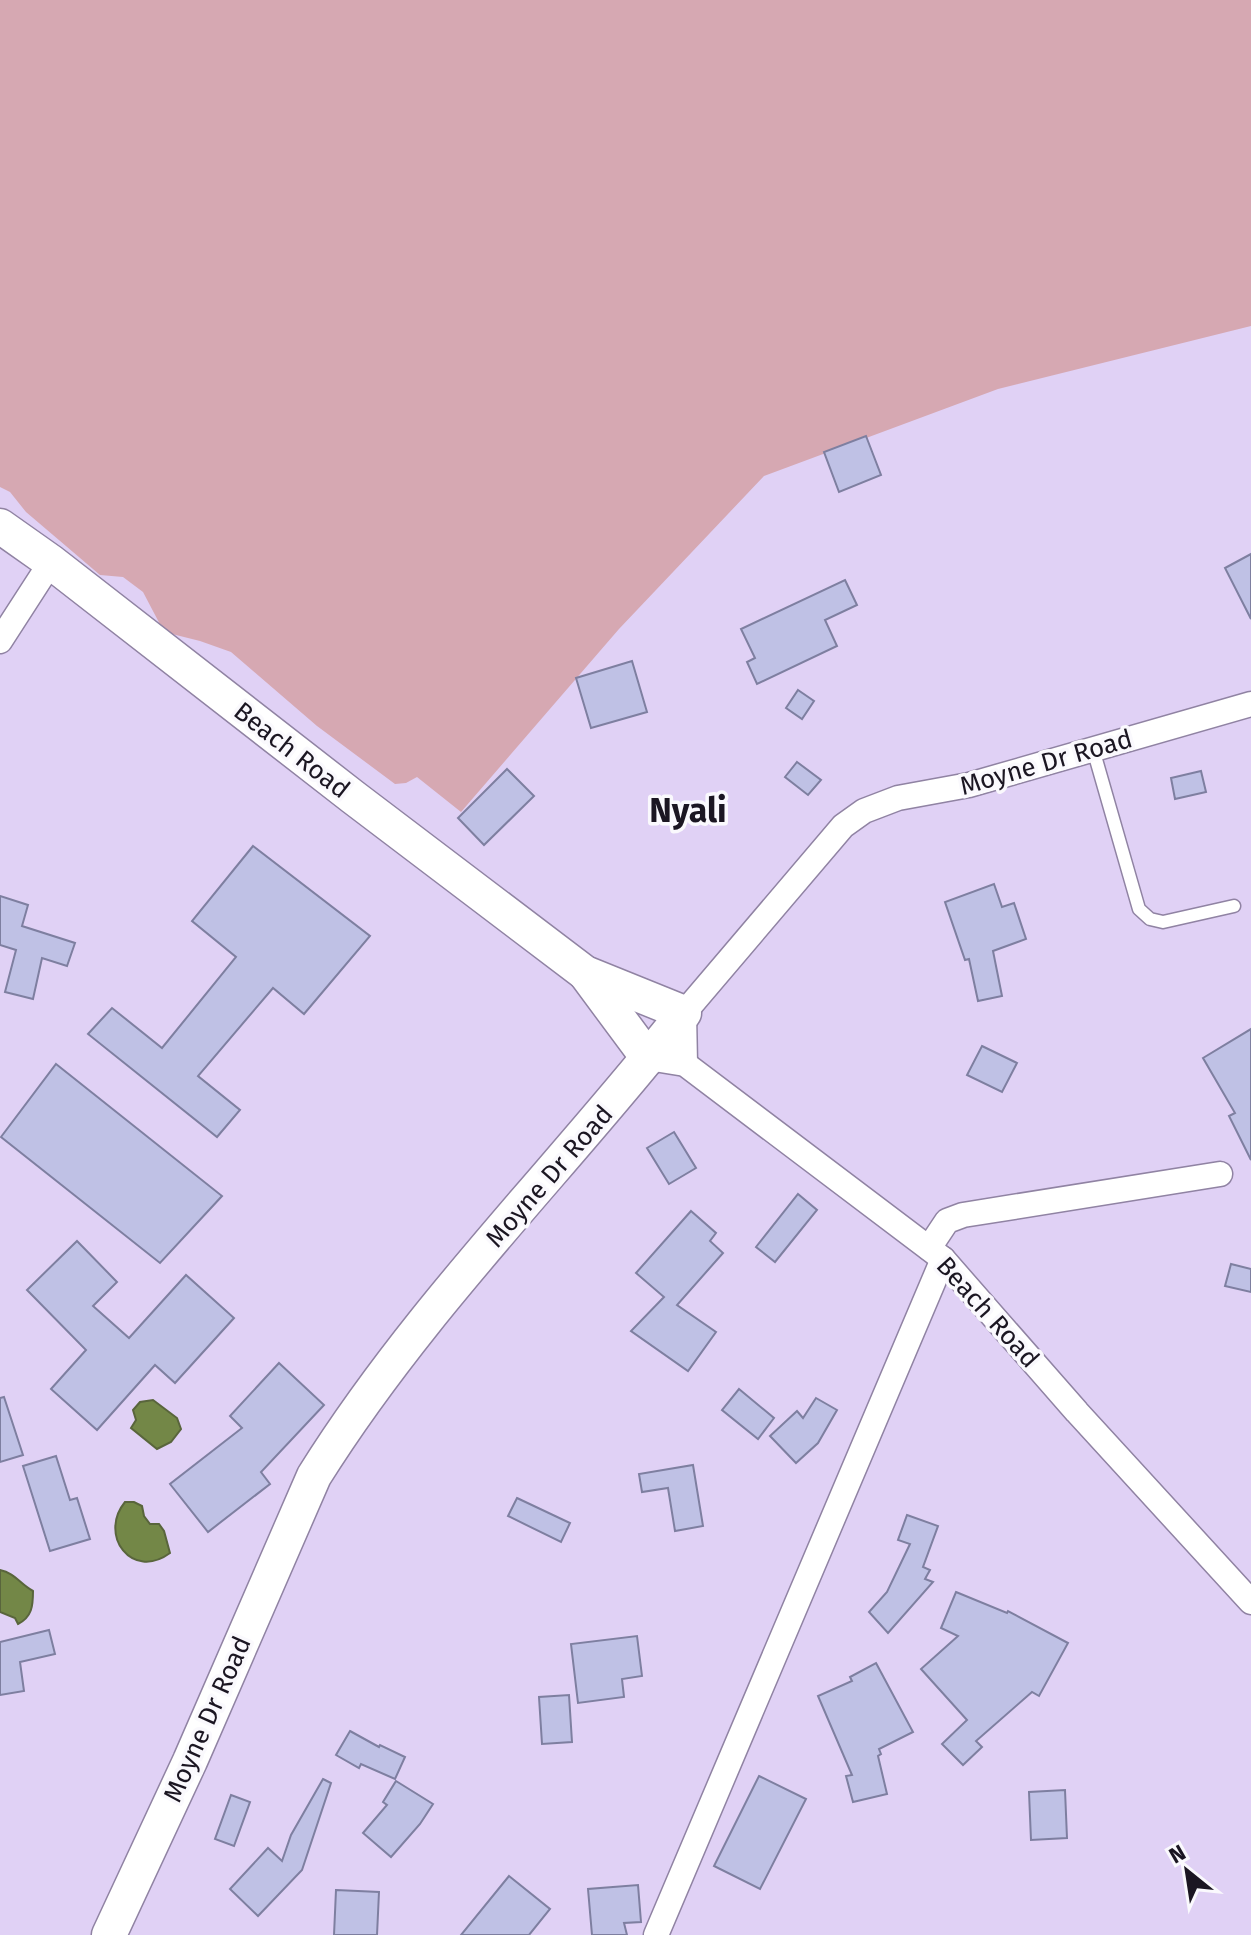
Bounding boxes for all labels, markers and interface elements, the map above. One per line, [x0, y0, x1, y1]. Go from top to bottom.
street label: Beach Road [228, 696, 356, 805]
street label: Moyne Dr Road [956, 723, 1136, 802]
district label: Nyali [649, 790, 727, 831]
street label: Moyne Dr Road [479, 1099, 619, 1254]
street label: Beach Road [930, 1251, 1045, 1374]
street label: Moyne Dr Road [157, 1632, 258, 1807]
north arrow [1147, 1831, 1227, 1911]
text: N [1164, 1839, 1190, 1869]

